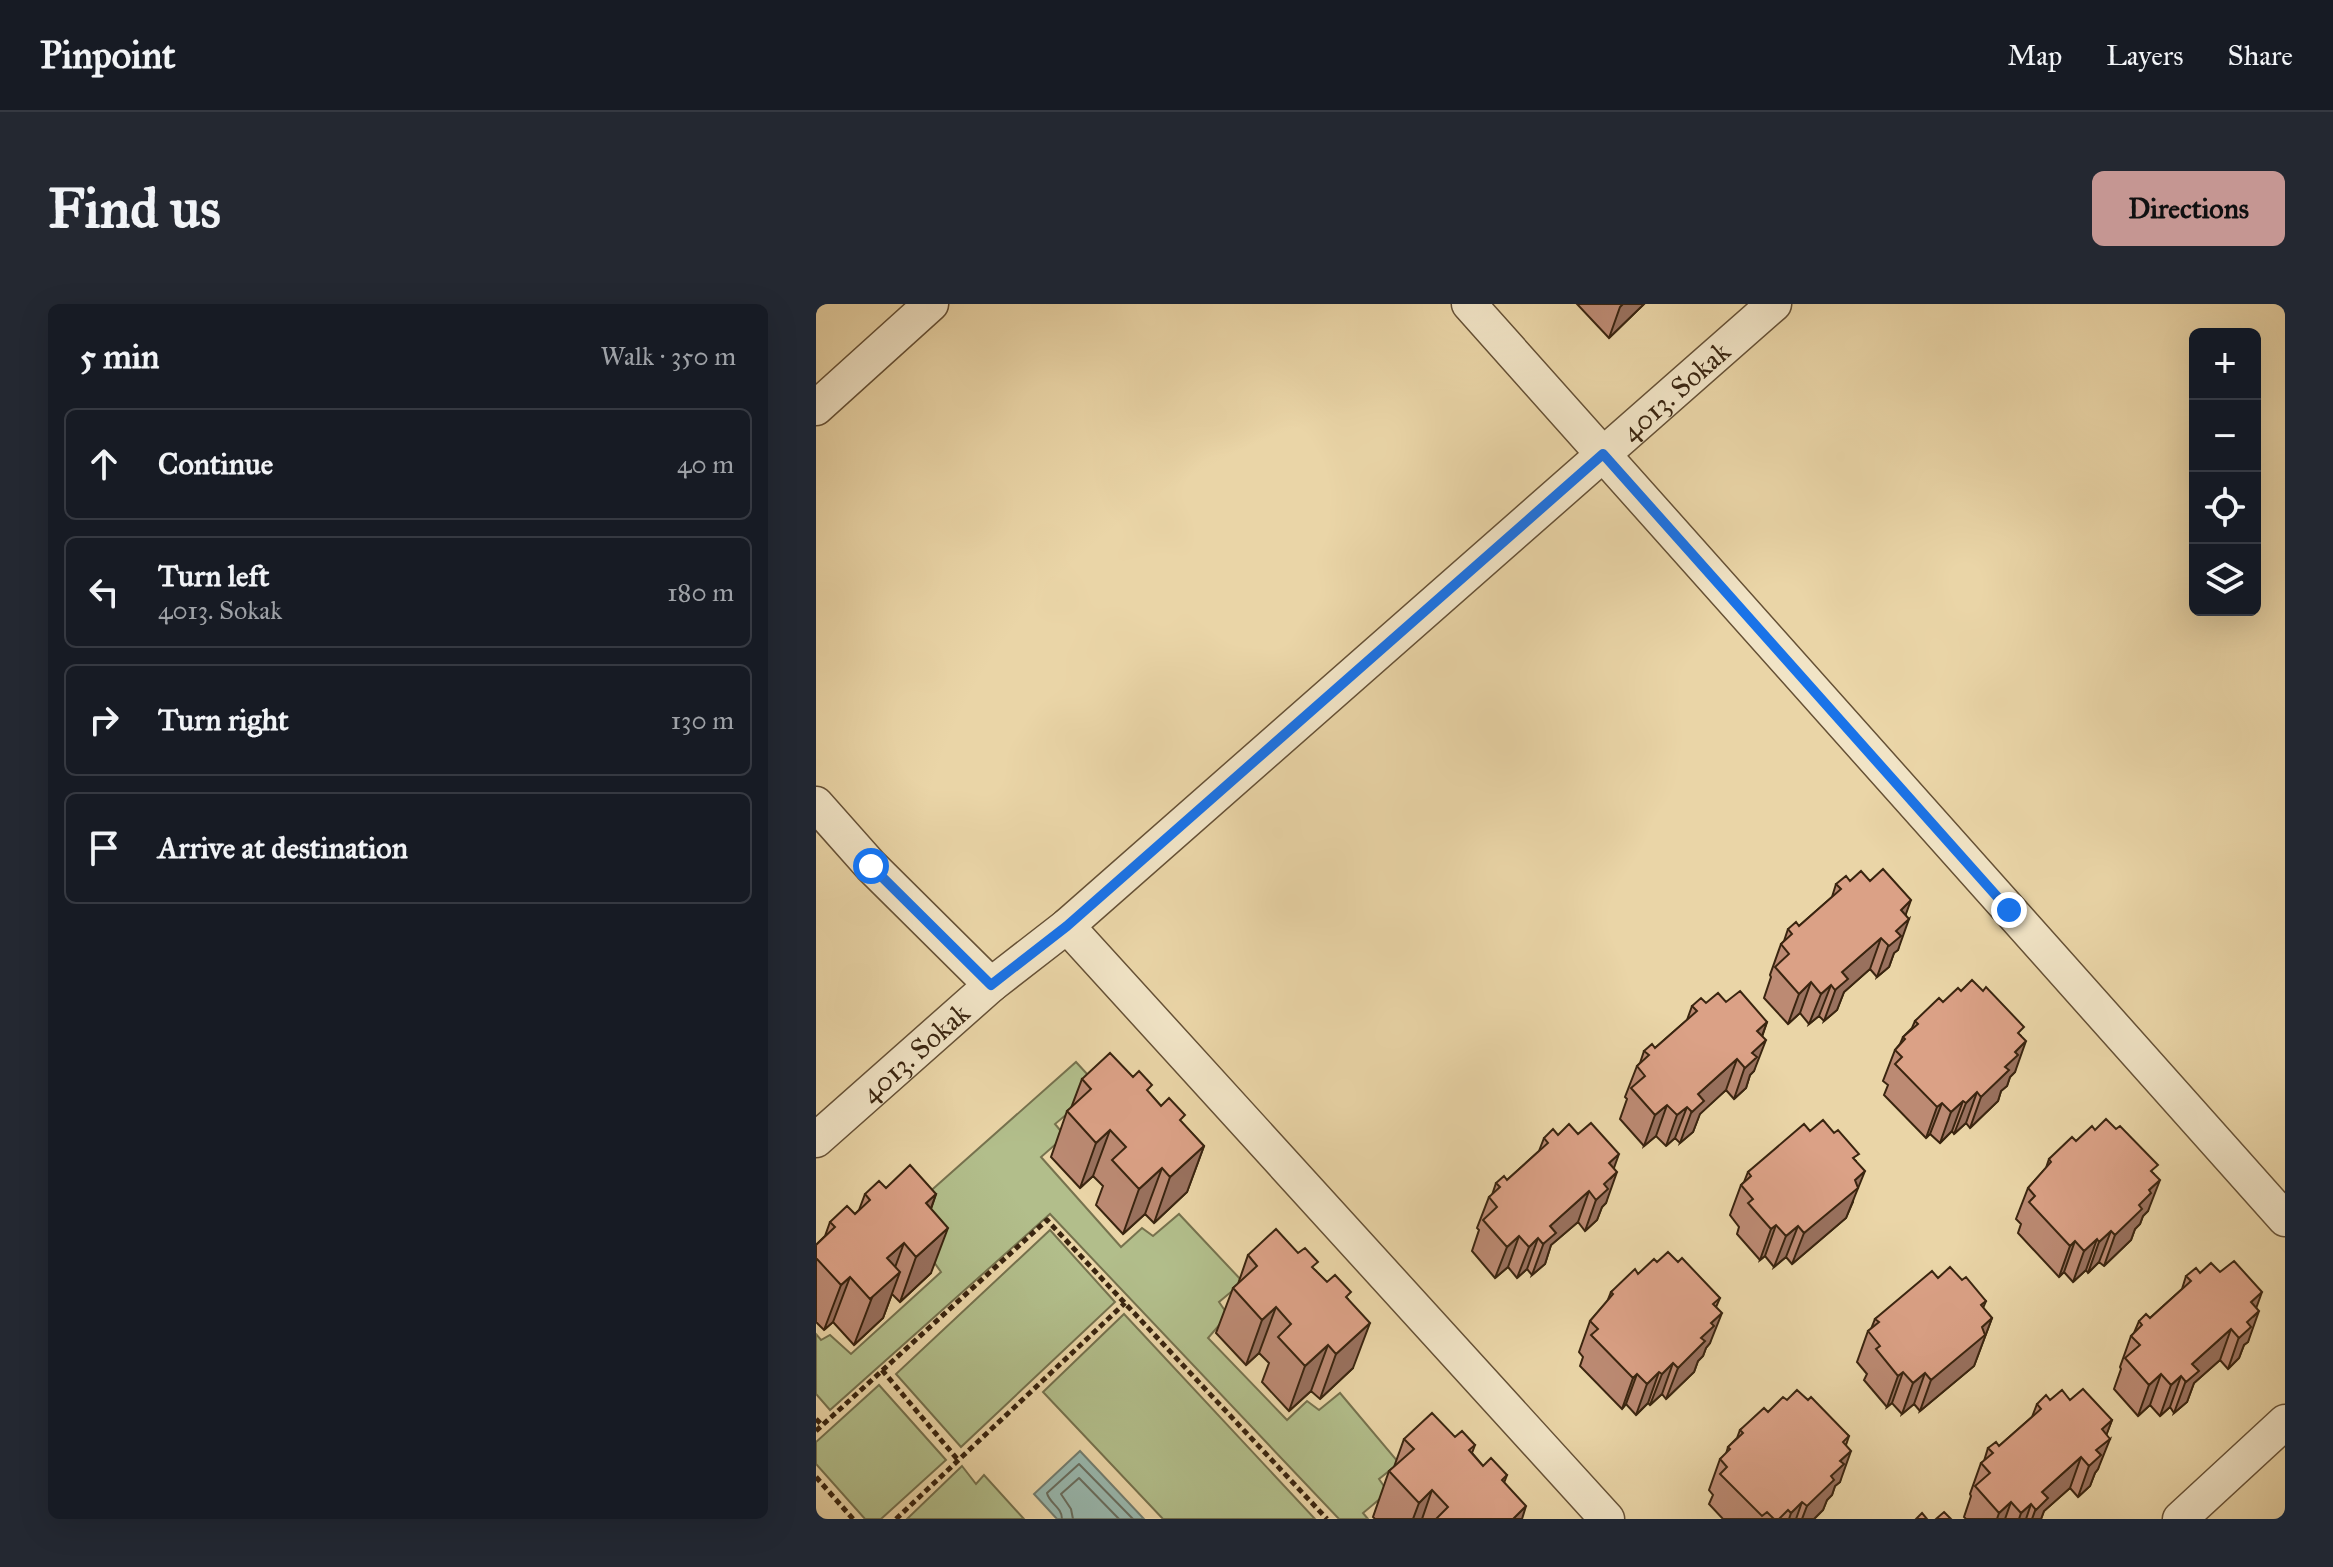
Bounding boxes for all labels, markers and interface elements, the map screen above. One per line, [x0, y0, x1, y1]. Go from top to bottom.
text: Pinpoint [40, 32, 176, 78]
text: Map [2007, 38, 2062, 73]
text: Layers [2106, 38, 2184, 73]
text: Share [2228, 38, 2293, 73]
button: Directions [2092, 171, 2285, 246]
text: Find us [48, 174, 221, 242]
map controls [2189, 328, 2261, 616]
button: + [2189, 328, 2261, 400]
street label: 4013. Sokak [1613, 334, 1737, 448]
text: 5 min [80, 336, 159, 377]
text: Walk · 350 m [601, 340, 736, 372]
button: − [2189, 400, 2261, 472]
icon: ahead [82, 442, 126, 486]
text: Continue [158, 446, 273, 482]
text: 40 m [677, 448, 734, 480]
button: locate [2189, 472, 2261, 544]
button: layers [2189, 544, 2261, 616]
text: Turn left [158, 558, 269, 594]
icon: left [82, 570, 126, 614]
text: 180 m [667, 576, 734, 608]
text: 4013. Sokak [158, 594, 282, 626]
icon: right [82, 698, 126, 742]
text: Turn right [158, 702, 289, 738]
text: 130 m [671, 704, 734, 736]
icon: arrive [82, 826, 126, 870]
text: Arrive at destination [158, 830, 408, 866]
route start [853, 848, 889, 884]
route end [1991, 892, 2027, 928]
street label: 4013. Sokak [853, 995, 977, 1110]

